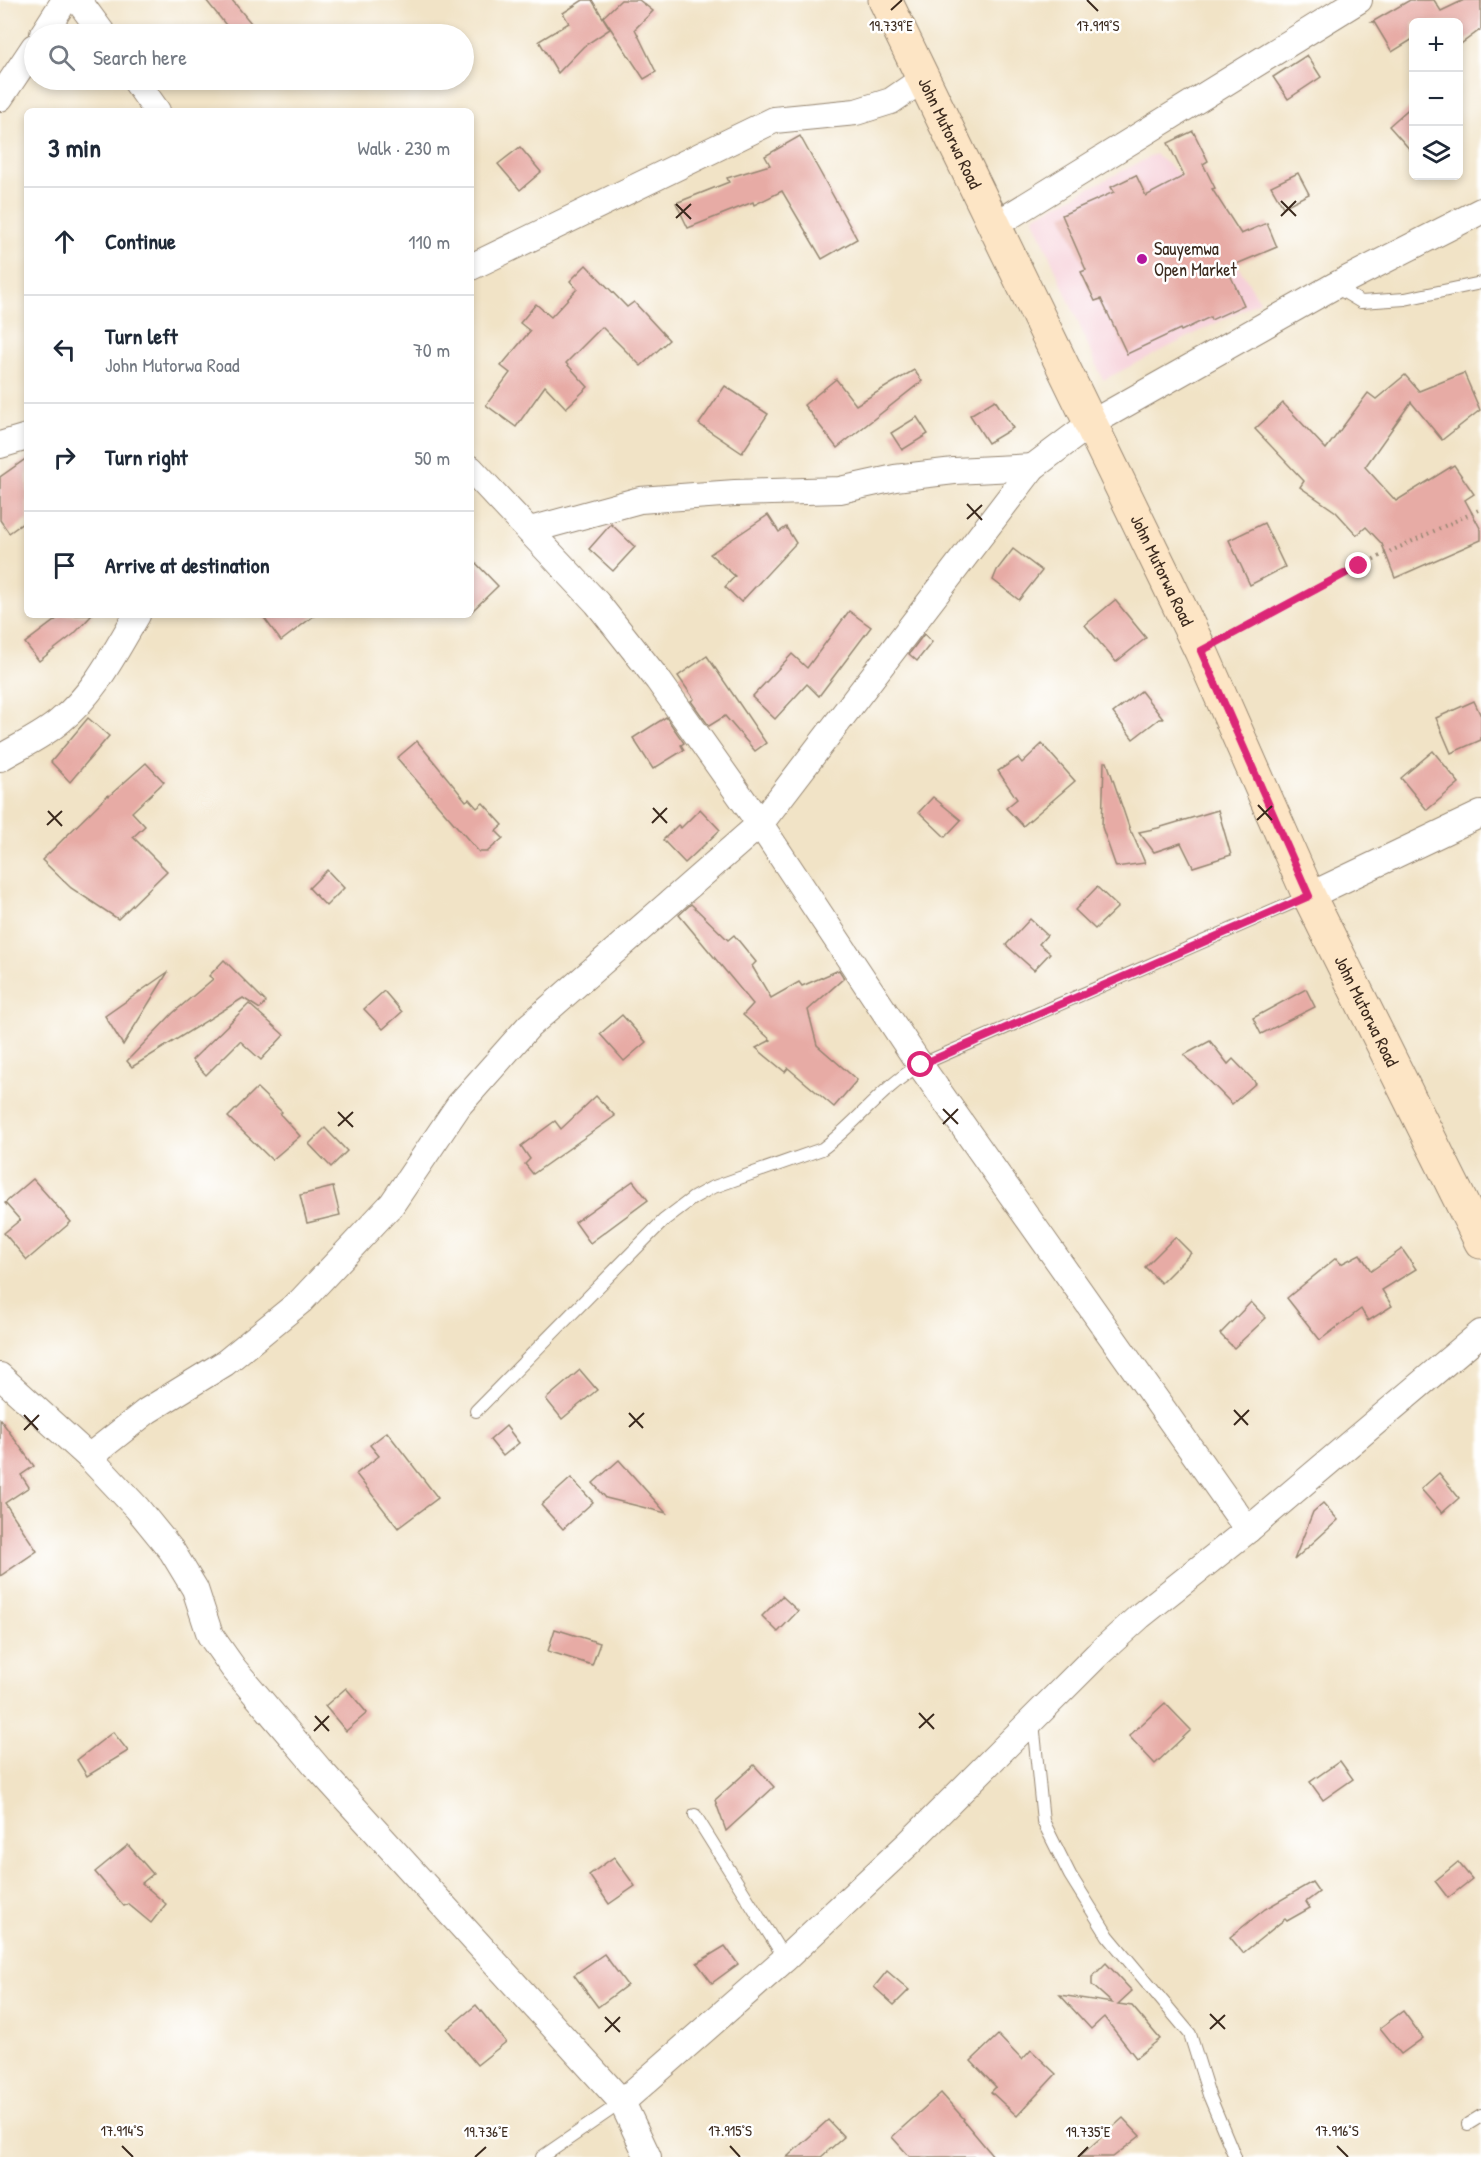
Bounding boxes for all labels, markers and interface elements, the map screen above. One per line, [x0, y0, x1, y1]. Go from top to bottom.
text: 19.739°E [869, 15, 913, 36]
text: 17.919°S [1077, 15, 1120, 36]
map controls [1409, 18, 1463, 180]
button: + [1409, 18, 1463, 72]
search box [24, 24, 474, 90]
icon: search [45, 41, 78, 74]
text: Search here [93, 42, 187, 72]
button: − [1409, 72, 1463, 126]
street label: John Mutorwa Road [912, 73, 988, 193]
button: layers [1409, 126, 1463, 180]
text: 3 min [48, 130, 101, 165]
text: Walk · 230 m [358, 134, 450, 161]
icon: ahead [48, 225, 81, 258]
text: Continue [105, 226, 176, 256]
text: 110 m [408, 228, 450, 255]
place label: Sauyemwa Open Market [1154, 236, 1237, 282]
marker: Sauyemwa Open Market [1135, 252, 1149, 266]
text: Turn left [105, 321, 178, 351]
icon: left [48, 333, 81, 366]
text: 70 m [413, 336, 450, 363]
text: John Mutorwa Road [105, 351, 240, 378]
icon: right [48, 441, 81, 474]
text: Turn right [105, 442, 188, 472]
text: 50 m [414, 444, 450, 471]
street label: John Mutorwa Road [1125, 510, 1200, 630]
icon: arrive [48, 549, 81, 582]
text: Arrive at destination [105, 550, 270, 580]
route end [1345, 552, 1371, 578]
street label: John Mutorwa Road [1329, 951, 1405, 1071]
route start [907, 1051, 933, 1077]
text: 17.914°S [100, 2120, 144, 2141]
text: 17.915°S [708, 2120, 752, 2141]
text: 17.916°S [1315, 2120, 1359, 2141]
text: 19.736°E [464, 2121, 509, 2142]
text: 19.735°E [1066, 2121, 1111, 2142]

